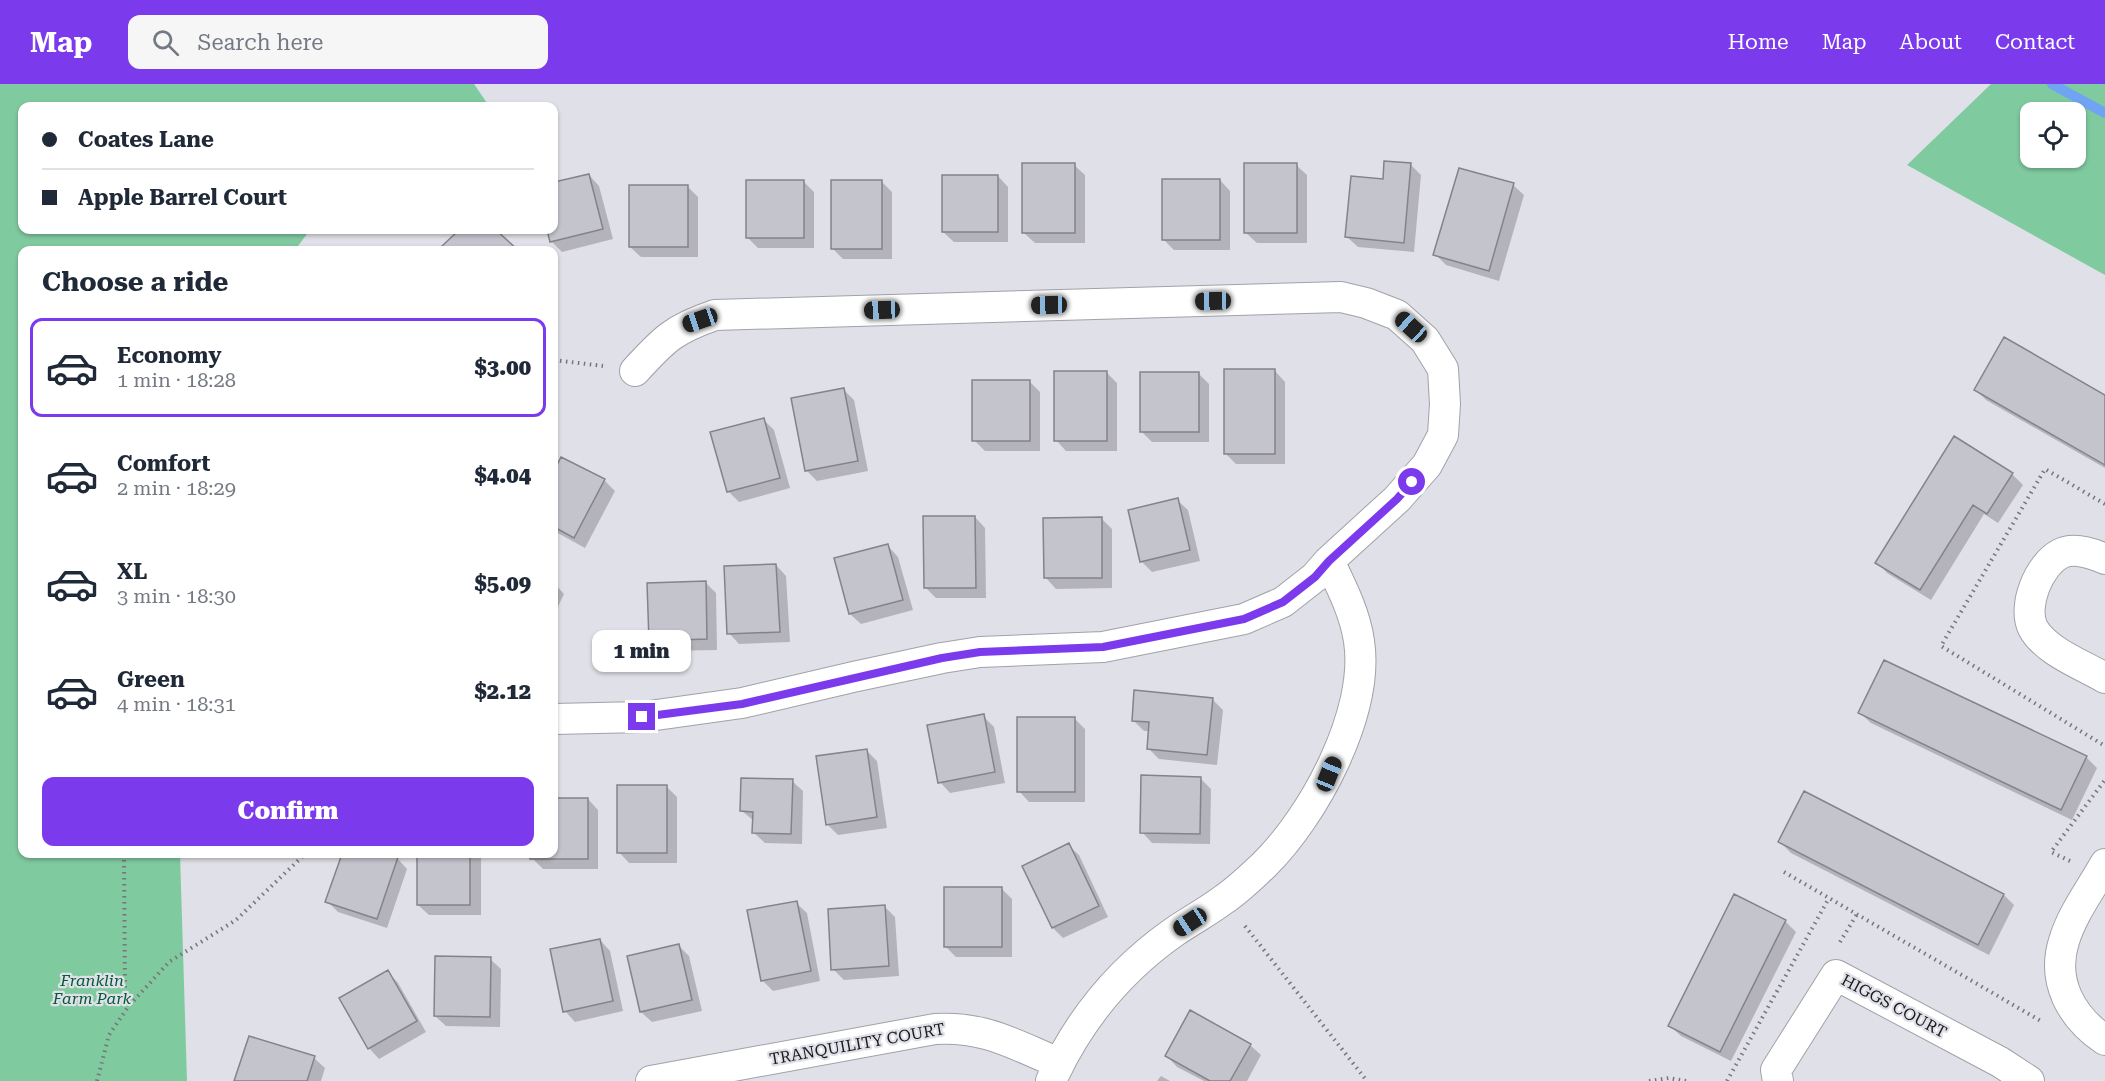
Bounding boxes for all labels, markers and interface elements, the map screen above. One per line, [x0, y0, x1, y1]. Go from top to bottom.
search box [128, 15, 548, 69]
text: Map [30, 26, 92, 59]
icon: search [149, 26, 182, 59]
text: Search here [197, 30, 323, 55]
text: Home [1728, 30, 1789, 54]
text: Map [1822, 30, 1867, 54]
text: About [1900, 30, 1962, 54]
text: Contact [1995, 30, 2075, 54]
map controls [2020, 102, 2086, 168]
button: locate [2020, 102, 2086, 168]
text: Coates Lane [78, 127, 214, 152]
text: Apple Barrel Court [78, 185, 287, 210]
text: Choose a ride [42, 266, 228, 298]
car [1195, 292, 1231, 310]
car [1031, 296, 1067, 314]
car [864, 300, 900, 320]
car [680, 306, 720, 334]
car [1392, 308, 1430, 346]
icon: car [45, 341, 99, 395]
text: Economy [117, 343, 221, 368]
text: $3.00 [474, 355, 531, 380]
text: 1 min · 18:28 [117, 368, 236, 392]
icon: car [45, 449, 99, 503]
text: Comfort [117, 451, 210, 476]
text: $4.04 [474, 463, 531, 488]
route start [1398, 468, 1425, 495]
text: 2 min · 18:29 [117, 476, 236, 500]
icon: car [45, 557, 99, 611]
text: XL [117, 559, 147, 584]
text: $5.09 [474, 571, 531, 596]
text: 3 min · 18:30 [117, 584, 236, 608]
callout: 1 min [592, 630, 692, 672]
text: 1 min [613, 639, 670, 663]
icon: car [45, 665, 99, 719]
text: Green [117, 667, 185, 692]
text: $2.12 [474, 679, 531, 704]
text: 4 min · 18:31 [117, 692, 236, 716]
route end [628, 703, 655, 730]
car [1314, 754, 1344, 794]
button: Confirm [42, 777, 534, 846]
car [1170, 905, 1210, 939]
street label: HIGGS COURT [1838, 970, 1950, 1042]
park label: Franklin Farm Park [52, 971, 131, 1008]
street label: TRANQUILITY COURT [768, 1019, 946, 1069]

